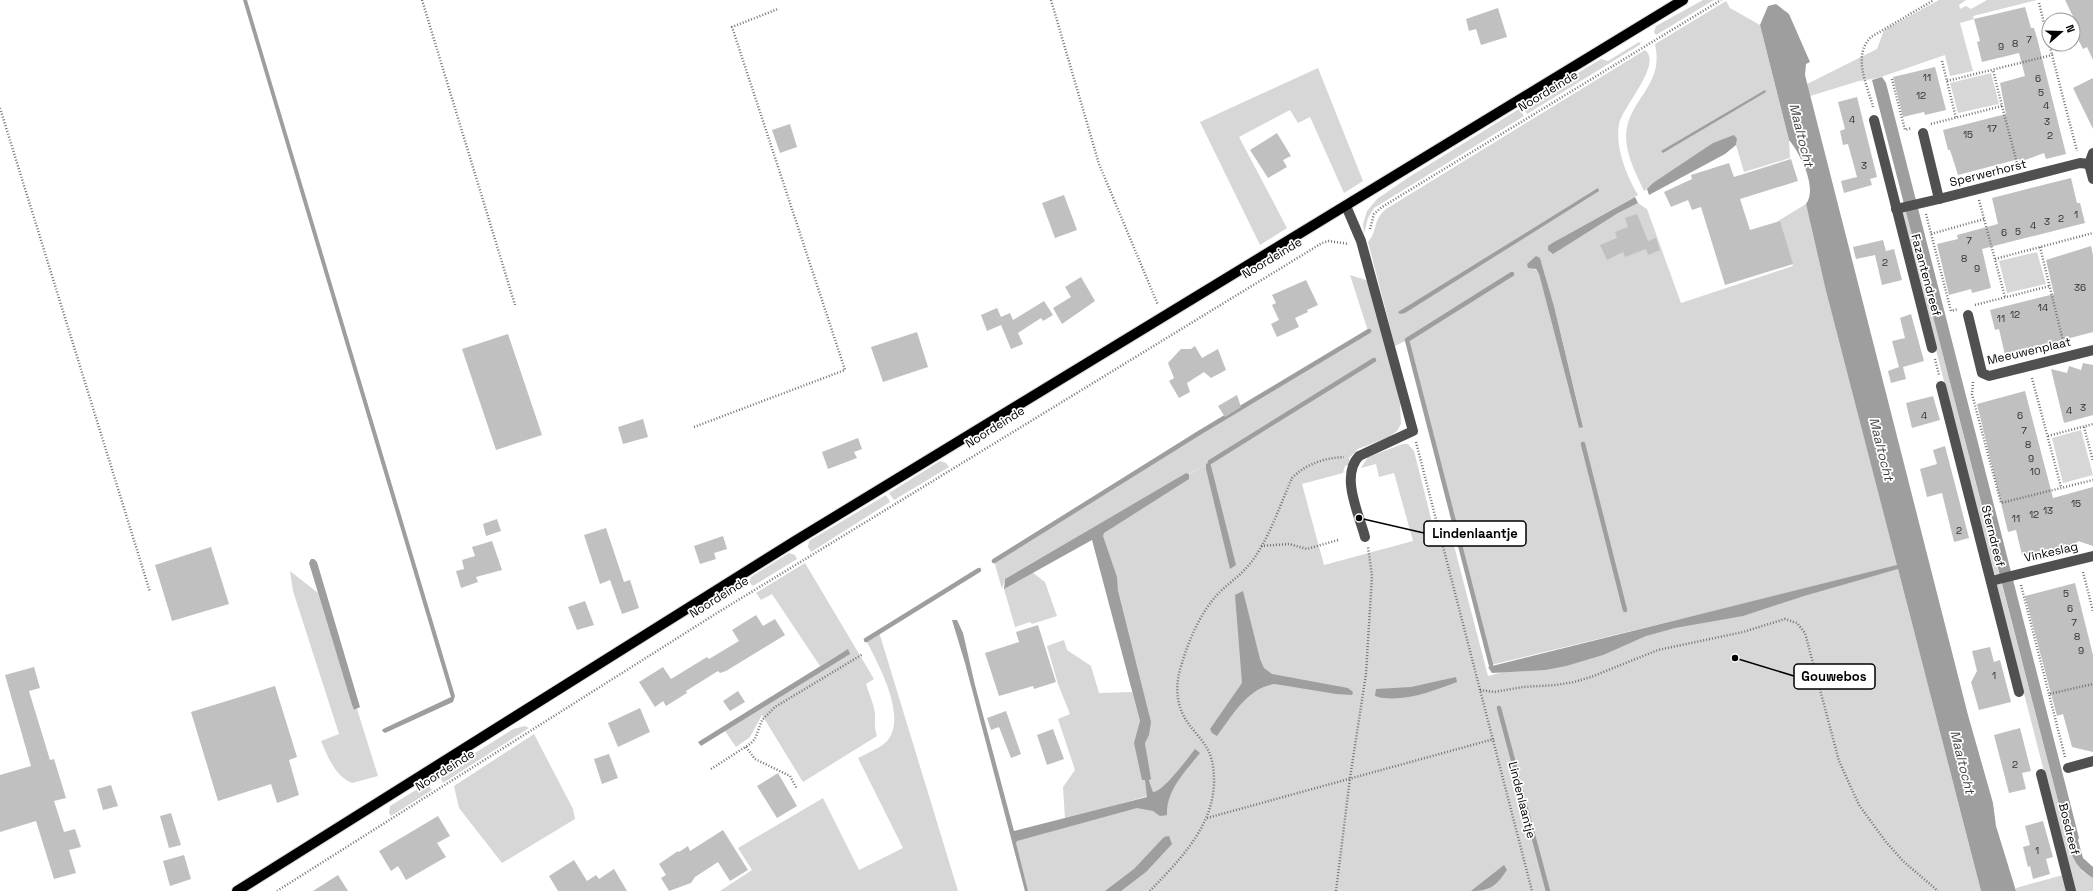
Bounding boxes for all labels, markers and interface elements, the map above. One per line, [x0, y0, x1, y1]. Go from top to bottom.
north arrow [2041, 12, 2081, 52]
text: N [2063, 23, 2078, 34]
house number: 7 [2026, 33, 2032, 46]
house number: 8 [2012, 37, 2018, 50]
house number: 9 [1998, 40, 2004, 53]
street label: Noordeinde [1515, 67, 1581, 115]
house number: 11 [1923, 71, 1931, 84]
house number: 6 [2035, 72, 2041, 85]
house number: 5 [2038, 86, 2044, 99]
house number: 12 [1916, 89, 1926, 102]
house number: 4 [2043, 99, 2049, 112]
water label: Maaltocht [1785, 102, 1818, 170]
house number: 4 [1849, 113, 1855, 126]
house number: 3 [2044, 115, 2050, 128]
house number: 17 [1987, 122, 1997, 135]
house number: 15 [1963, 128, 1973, 141]
house number: 2 [2047, 129, 2053, 142]
street label: Sperwerhorst [1948, 156, 2028, 190]
house number: 3 [1861, 159, 1867, 172]
house number: 1 [2074, 208, 2078, 221]
house number: 2 [2058, 212, 2064, 225]
house number: 3 [2044, 215, 2050, 228]
house number: 4 [2030, 219, 2036, 232]
house number: 5 [2015, 225, 2021, 238]
house number: 6 [2001, 226, 2007, 239]
street label: Fazantendreef [1907, 232, 1945, 318]
street label: Noordeinde [1239, 234, 1305, 282]
house number: 7 [1966, 234, 1972, 247]
house number: 8 [1961, 252, 1967, 265]
house number: 2 [1882, 256, 1888, 269]
house number: 9 [1974, 262, 1980, 275]
house number: 36 [2074, 281, 2086, 294]
house number: 14 [2038, 301, 2048, 314]
house number: 12 [2010, 308, 2020, 321]
house number: 11 [1997, 312, 2005, 325]
street label: Meeuwenplaat [1986, 334, 2072, 368]
house number: 3 [2080, 401, 2086, 414]
street label: Noordeinde [962, 402, 1028, 452]
house number: 4 [2066, 404, 2072, 417]
house number: 4 [1921, 409, 1927, 422]
house number: 6 [2017, 409, 2023, 422]
water label: Maaltocht [1865, 416, 1898, 484]
house number: 7 [2021, 424, 2027, 437]
house number: 8 [2025, 438, 2031, 451]
house number: 9 [2028, 452, 2034, 465]
house number: 10 [2030, 465, 2040, 478]
house number: 15 [2071, 497, 2081, 510]
street label: Sterndreef [1978, 504, 2008, 568]
house number: 13 [2043, 504, 2053, 517]
house number: 12 [2029, 508, 2039, 521]
house number: 11 [2012, 512, 2020, 525]
callout: Lindenlaantje [1424, 521, 1526, 546]
house number: 2 [1956, 524, 1962, 537]
text: Lindenlaantje [1432, 525, 1518, 542]
street label: Vinkeslag [2023, 538, 2079, 566]
street label: Noordeinde [686, 572, 752, 622]
house number: 5 [2063, 587, 2069, 600]
house number: 6 [2067, 602, 2073, 615]
house number: 7 [2071, 616, 2077, 629]
house number: 8 [2074, 630, 2080, 643]
house number: 9 [2078, 644, 2084, 657]
callout: Gouwebos [1794, 664, 1875, 689]
text: Gouwebos [1801, 668, 1867, 685]
house number: 1 [1992, 669, 1996, 682]
water label: Maaltocht [1946, 729, 1979, 797]
street label: Noordeinde [412, 745, 478, 795]
house number: 2 [2012, 758, 2018, 771]
street label: Lindenlaantje [1505, 760, 1539, 840]
street label: Bosdreef [2055, 801, 2083, 857]
house number: 1 [2035, 844, 2039, 857]

